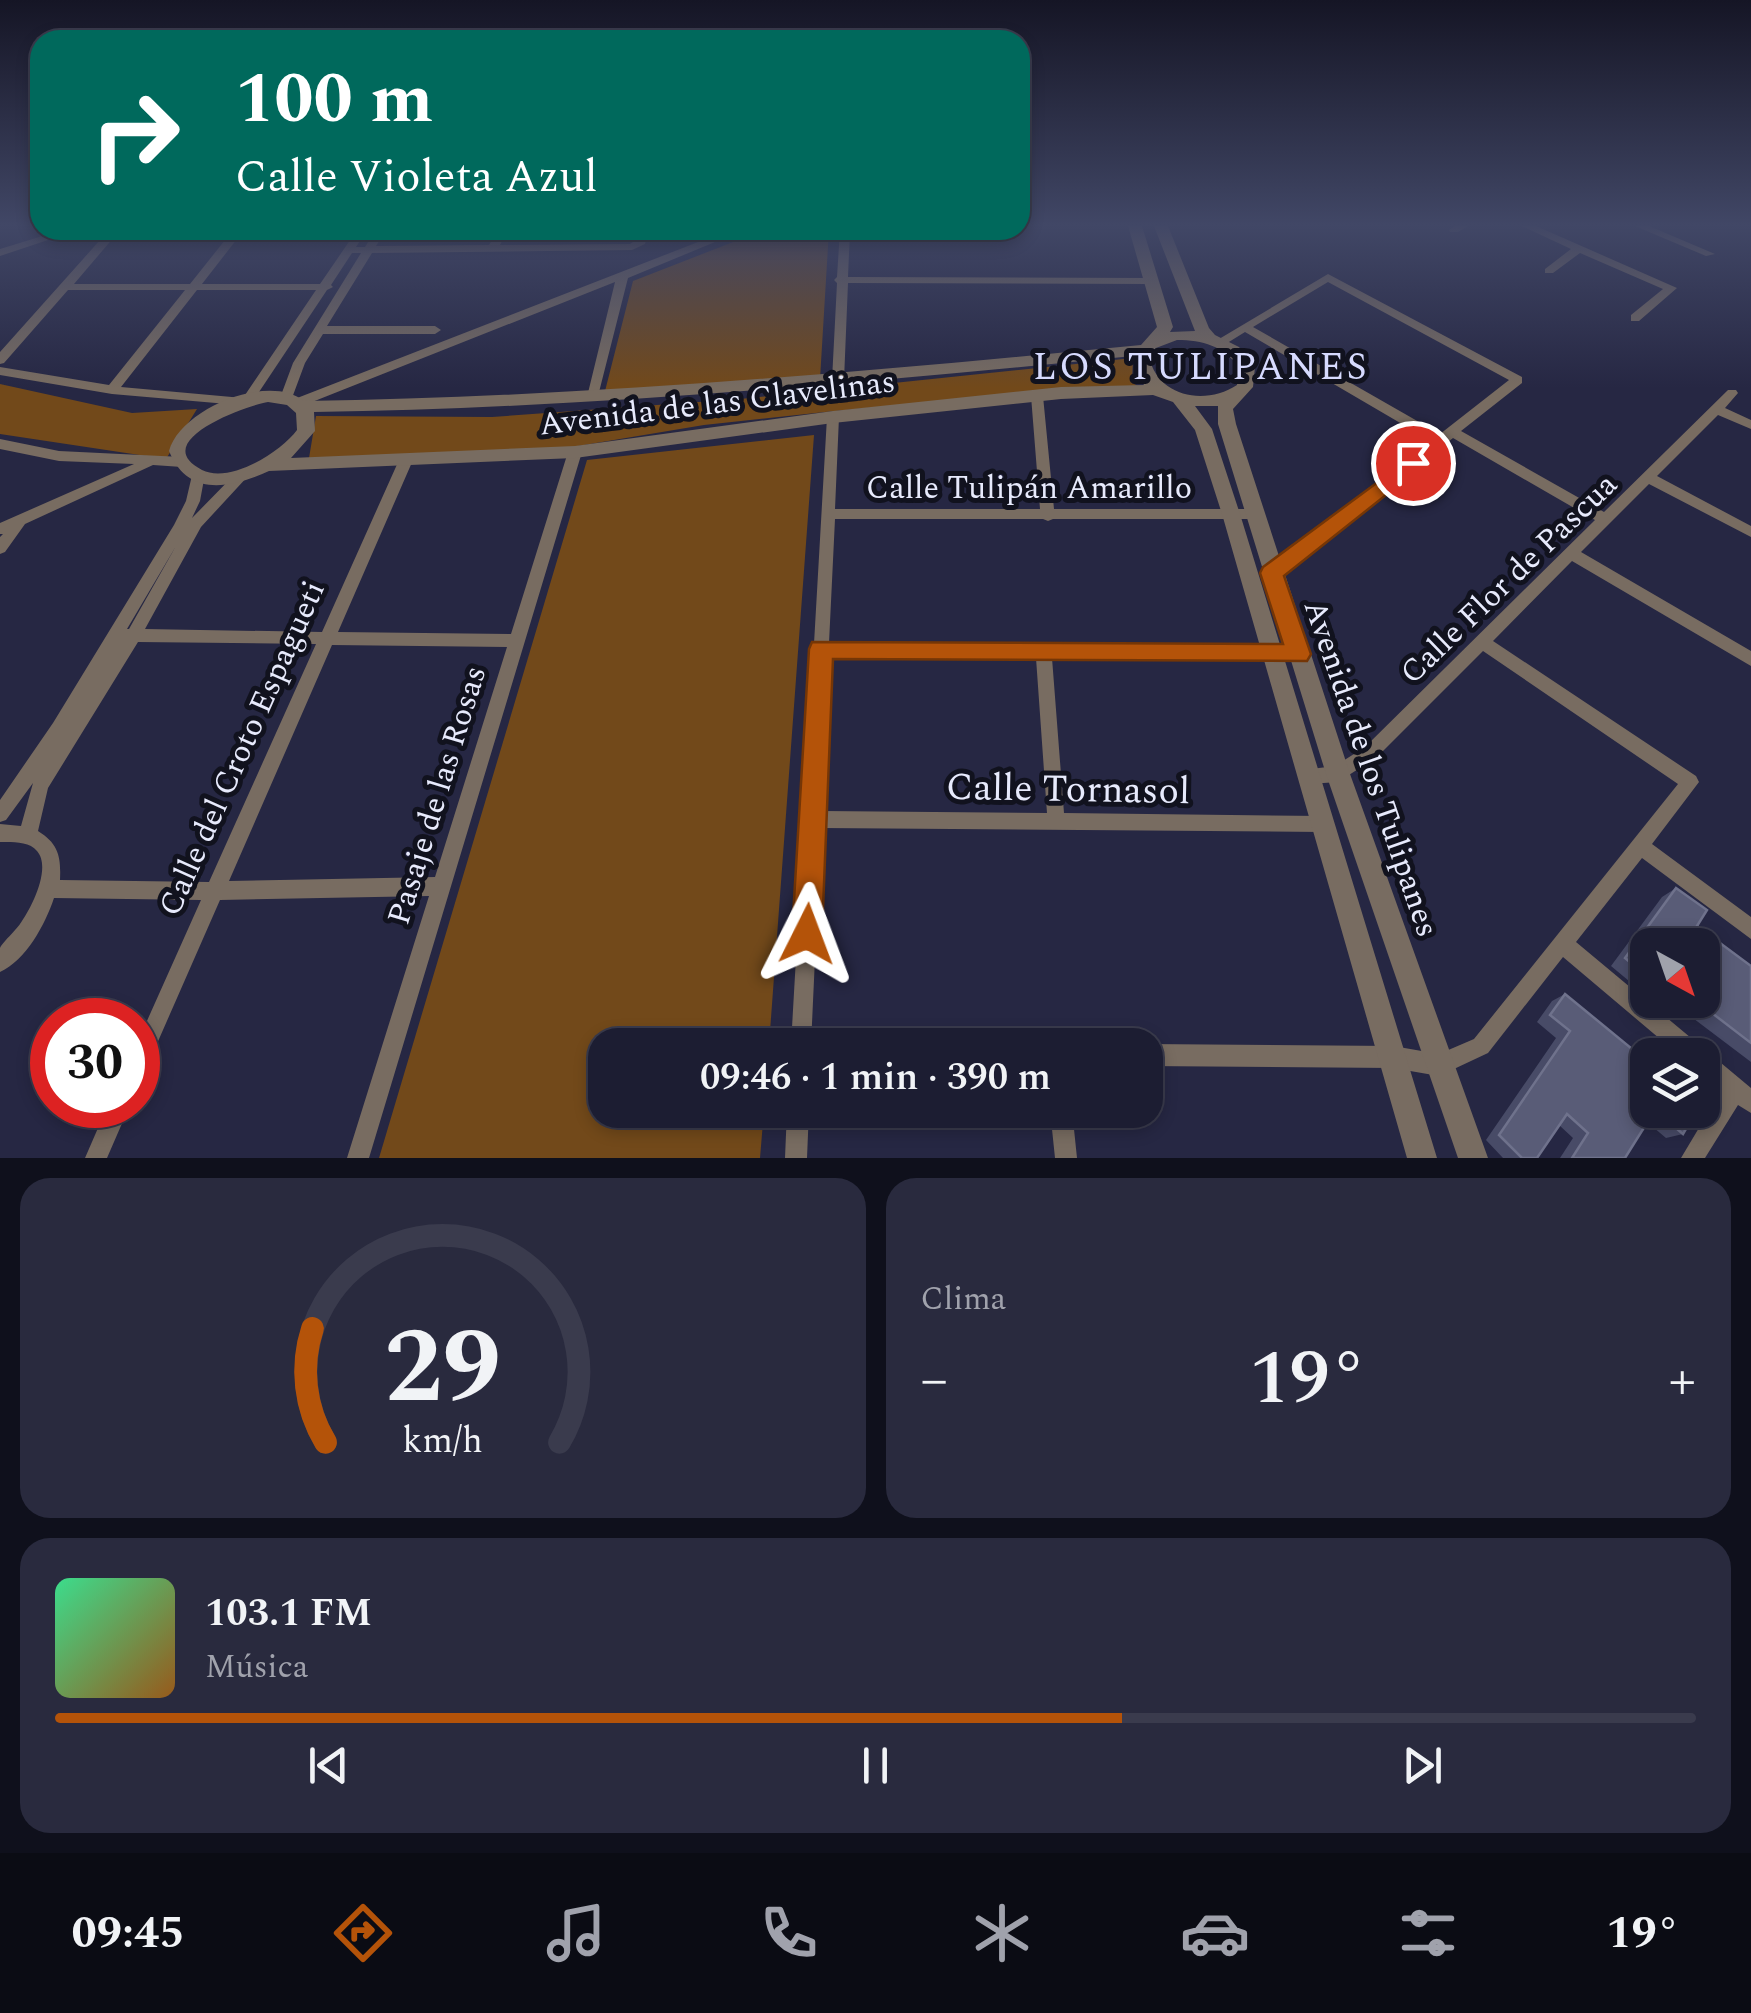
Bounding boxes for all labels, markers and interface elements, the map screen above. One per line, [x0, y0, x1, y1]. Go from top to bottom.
text: 100 m [235, 47, 433, 153]
icon: right [70, 70, 200, 200]
text: Calle Violeta Azul [235, 143, 598, 212]
district label: LOS TULIPANES [1033, 339, 1369, 397]
street label: Avenida de las Clavelinas [536, 357, 898, 450]
pin [1371, 421, 1456, 506]
icon: arrive [1386, 436, 1441, 491]
street label: Calle Flor de Pascua [1389, 462, 1630, 696]
street label: Calle Tulipán Amarillo [866, 464, 1192, 513]
street label: Calle del Croto Espagueti [146, 573, 338, 924]
street label: Avenida de los Tulipanes [1290, 593, 1451, 944]
street label: Pasaje de las Rosas [375, 660, 500, 931]
street label: Calle Tornasol [945, 759, 1191, 821]
position arrow [755, 882, 859, 986]
north arrow [1630, 928, 1720, 1018]
map controls [1630, 928, 1720, 1128]
speed limit sign: 30 [30, 998, 160, 1128]
button: layers [1630, 1038, 1720, 1128]
text: 09:46 · 1 min · 390 m [700, 1049, 1051, 1107]
text: Clima [921, 1275, 1006, 1324]
text: 29 [384, 1290, 501, 1448]
text: 19° [1249, 1323, 1367, 1437]
text: − [921, 1339, 948, 1422]
text: + [1668, 1339, 1696, 1422]
text: km/h [403, 1414, 483, 1469]
text: 103.1 FM [205, 1585, 372, 1643]
text: Música [205, 1643, 308, 1692]
icon: previous [301, 1738, 356, 1793]
icon: pause [848, 1738, 903, 1793]
icon: next [1395, 1738, 1450, 1793]
icon: directions [328, 1898, 398, 1968]
icon: music [541, 1898, 611, 1968]
icon: phone [754, 1898, 824, 1968]
icon: climate [967, 1898, 1037, 1968]
icon: car [1180, 1898, 1250, 1968]
icon: filters [1393, 1898, 1463, 1968]
text: 09:45 [72, 1899, 185, 1968]
text: 19° [1606, 1899, 1679, 1968]

